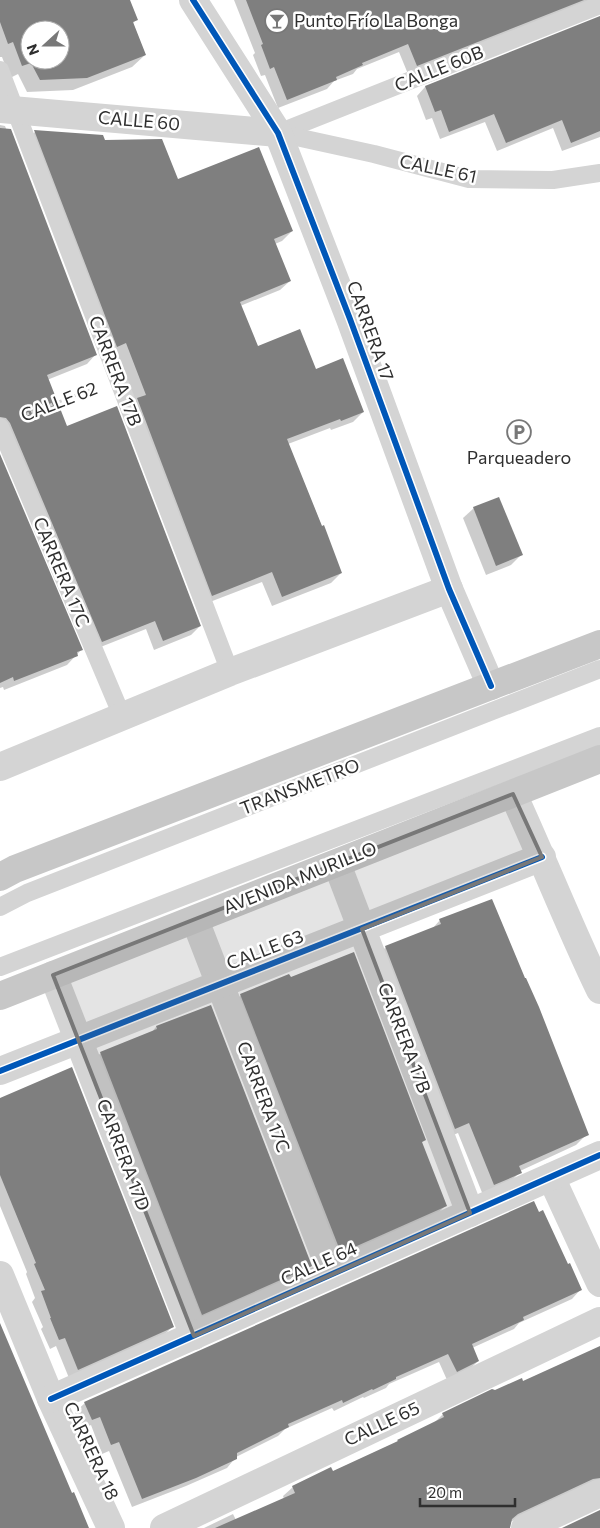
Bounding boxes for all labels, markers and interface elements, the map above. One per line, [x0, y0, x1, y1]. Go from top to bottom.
bar icon: Punto Frío La Bonga [264, 8, 290, 34]
place label: Punto Frío La Bonga [294, 9, 458, 31]
north arrow [20, 20, 70, 70]
street label: CALLE 60B [391, 40, 486, 96]
text: N [23, 42, 42, 58]
street label: CALLE 60 [97, 105, 181, 135]
street label: CALLE 61 [398, 149, 479, 187]
street label: CARRERA 17 [343, 278, 399, 384]
street label: CARRERA 17B [85, 312, 147, 429]
street label: CALLE 62 [17, 376, 100, 426]
parking icon: Parqueadero [506, 419, 532, 445]
place label: Parqueadero [467, 446, 571, 468]
street label: CARRERA 17C [29, 514, 95, 630]
street label: TRANSMETRO [237, 753, 362, 819]
street label: AVENIDA MURILLO [220, 836, 380, 918]
street label: CALLE 63 [223, 924, 306, 974]
street label: CARRERA 17B [374, 979, 436, 1096]
street label: CARRERA 17C [233, 1038, 295, 1155]
street label: CARRERA 17D [93, 1096, 155, 1214]
street label: CALLE 64 [277, 1236, 360, 1290]
street label: CALLE 65 [340, 1396, 423, 1450]
street label: CARRERA 18 [60, 1398, 124, 1503]
scale bar [420, 1476, 515, 1508]
text: 20 m [428, 1483, 462, 1501]

